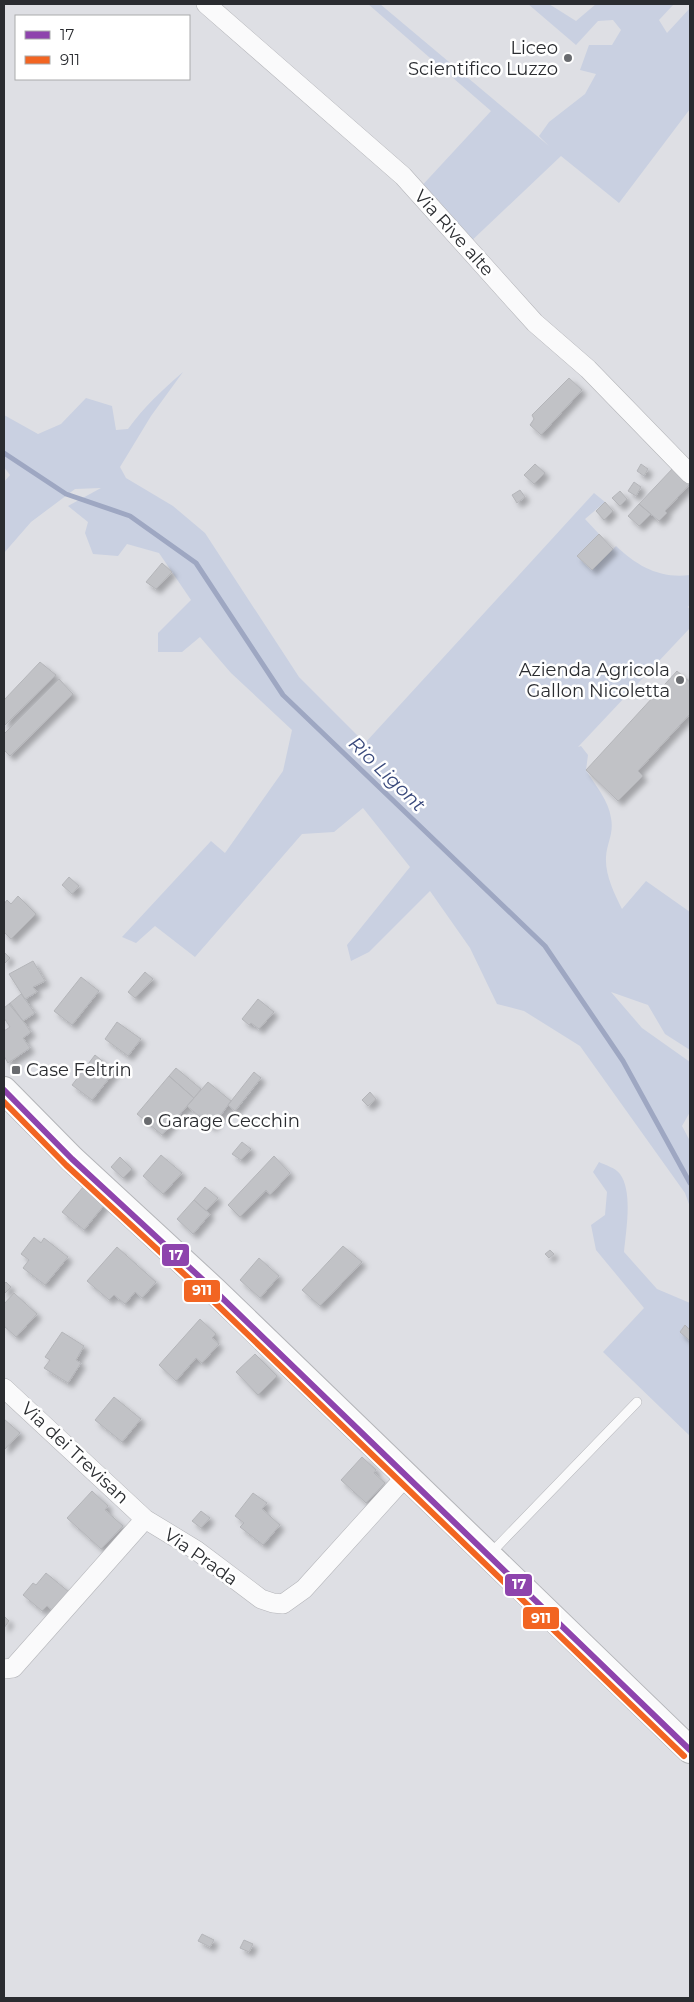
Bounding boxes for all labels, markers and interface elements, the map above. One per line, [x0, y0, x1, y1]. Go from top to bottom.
legend [15, 15, 190, 80]
text: 17 [60, 25, 74, 44]
place label: Liceo Scientifico Luzzo [408, 37, 558, 80]
text: 911 [60, 50, 80, 69]
marker: Liceo Scientifico Luzzo [562, 52, 574, 64]
street label: Via Rive alte [410, 185, 499, 281]
place label: Azienda Agricola Gallon Nicoletta [519, 659, 670, 702]
marker: Azienda Agricola Gallon Nicoletta [674, 674, 686, 686]
water label: Rio Ligont [344, 732, 430, 816]
place label: Case Feltrin [26, 1059, 132, 1081]
marker: Case Feltrin [10, 1064, 22, 1076]
place label: Garage Cecchin [158, 1110, 300, 1132]
marker: Garage Cecchin [142, 1115, 154, 1127]
line badge: 17 [161, 1243, 190, 1267]
text: 17 [169, 1246, 183, 1264]
line badge: 911 [183, 1279, 221, 1303]
text: 911 [192, 1281, 212, 1299]
street label: Via dei Trevisan [17, 1398, 133, 1508]
street label: Via Prada [160, 1524, 242, 1590]
line badge: 17 [504, 1573, 533, 1597]
text: 17 [512, 1575, 526, 1593]
line badge: 911 [522, 1606, 560, 1630]
text: 911 [531, 1609, 551, 1627]

